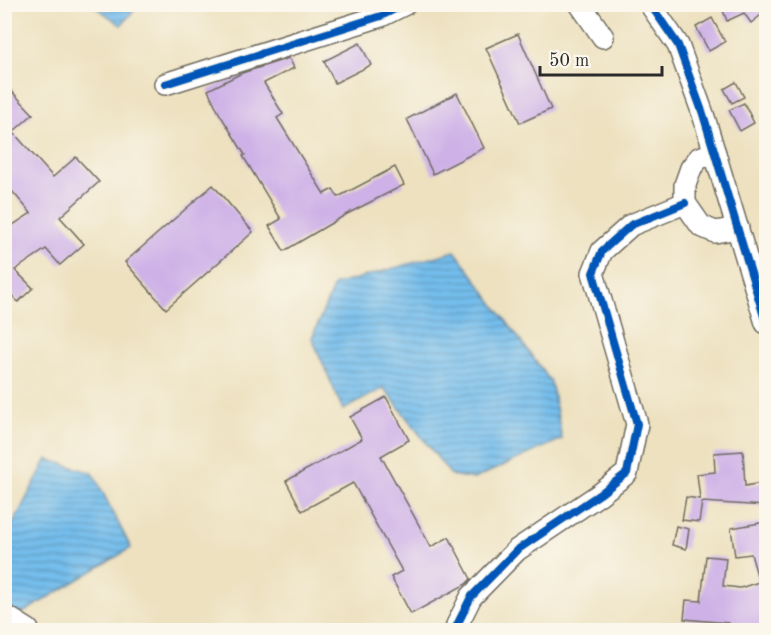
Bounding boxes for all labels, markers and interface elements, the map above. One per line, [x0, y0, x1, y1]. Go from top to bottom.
scale bar [540, 39, 662, 77]
text: 50 m [549, 52, 589, 70]

